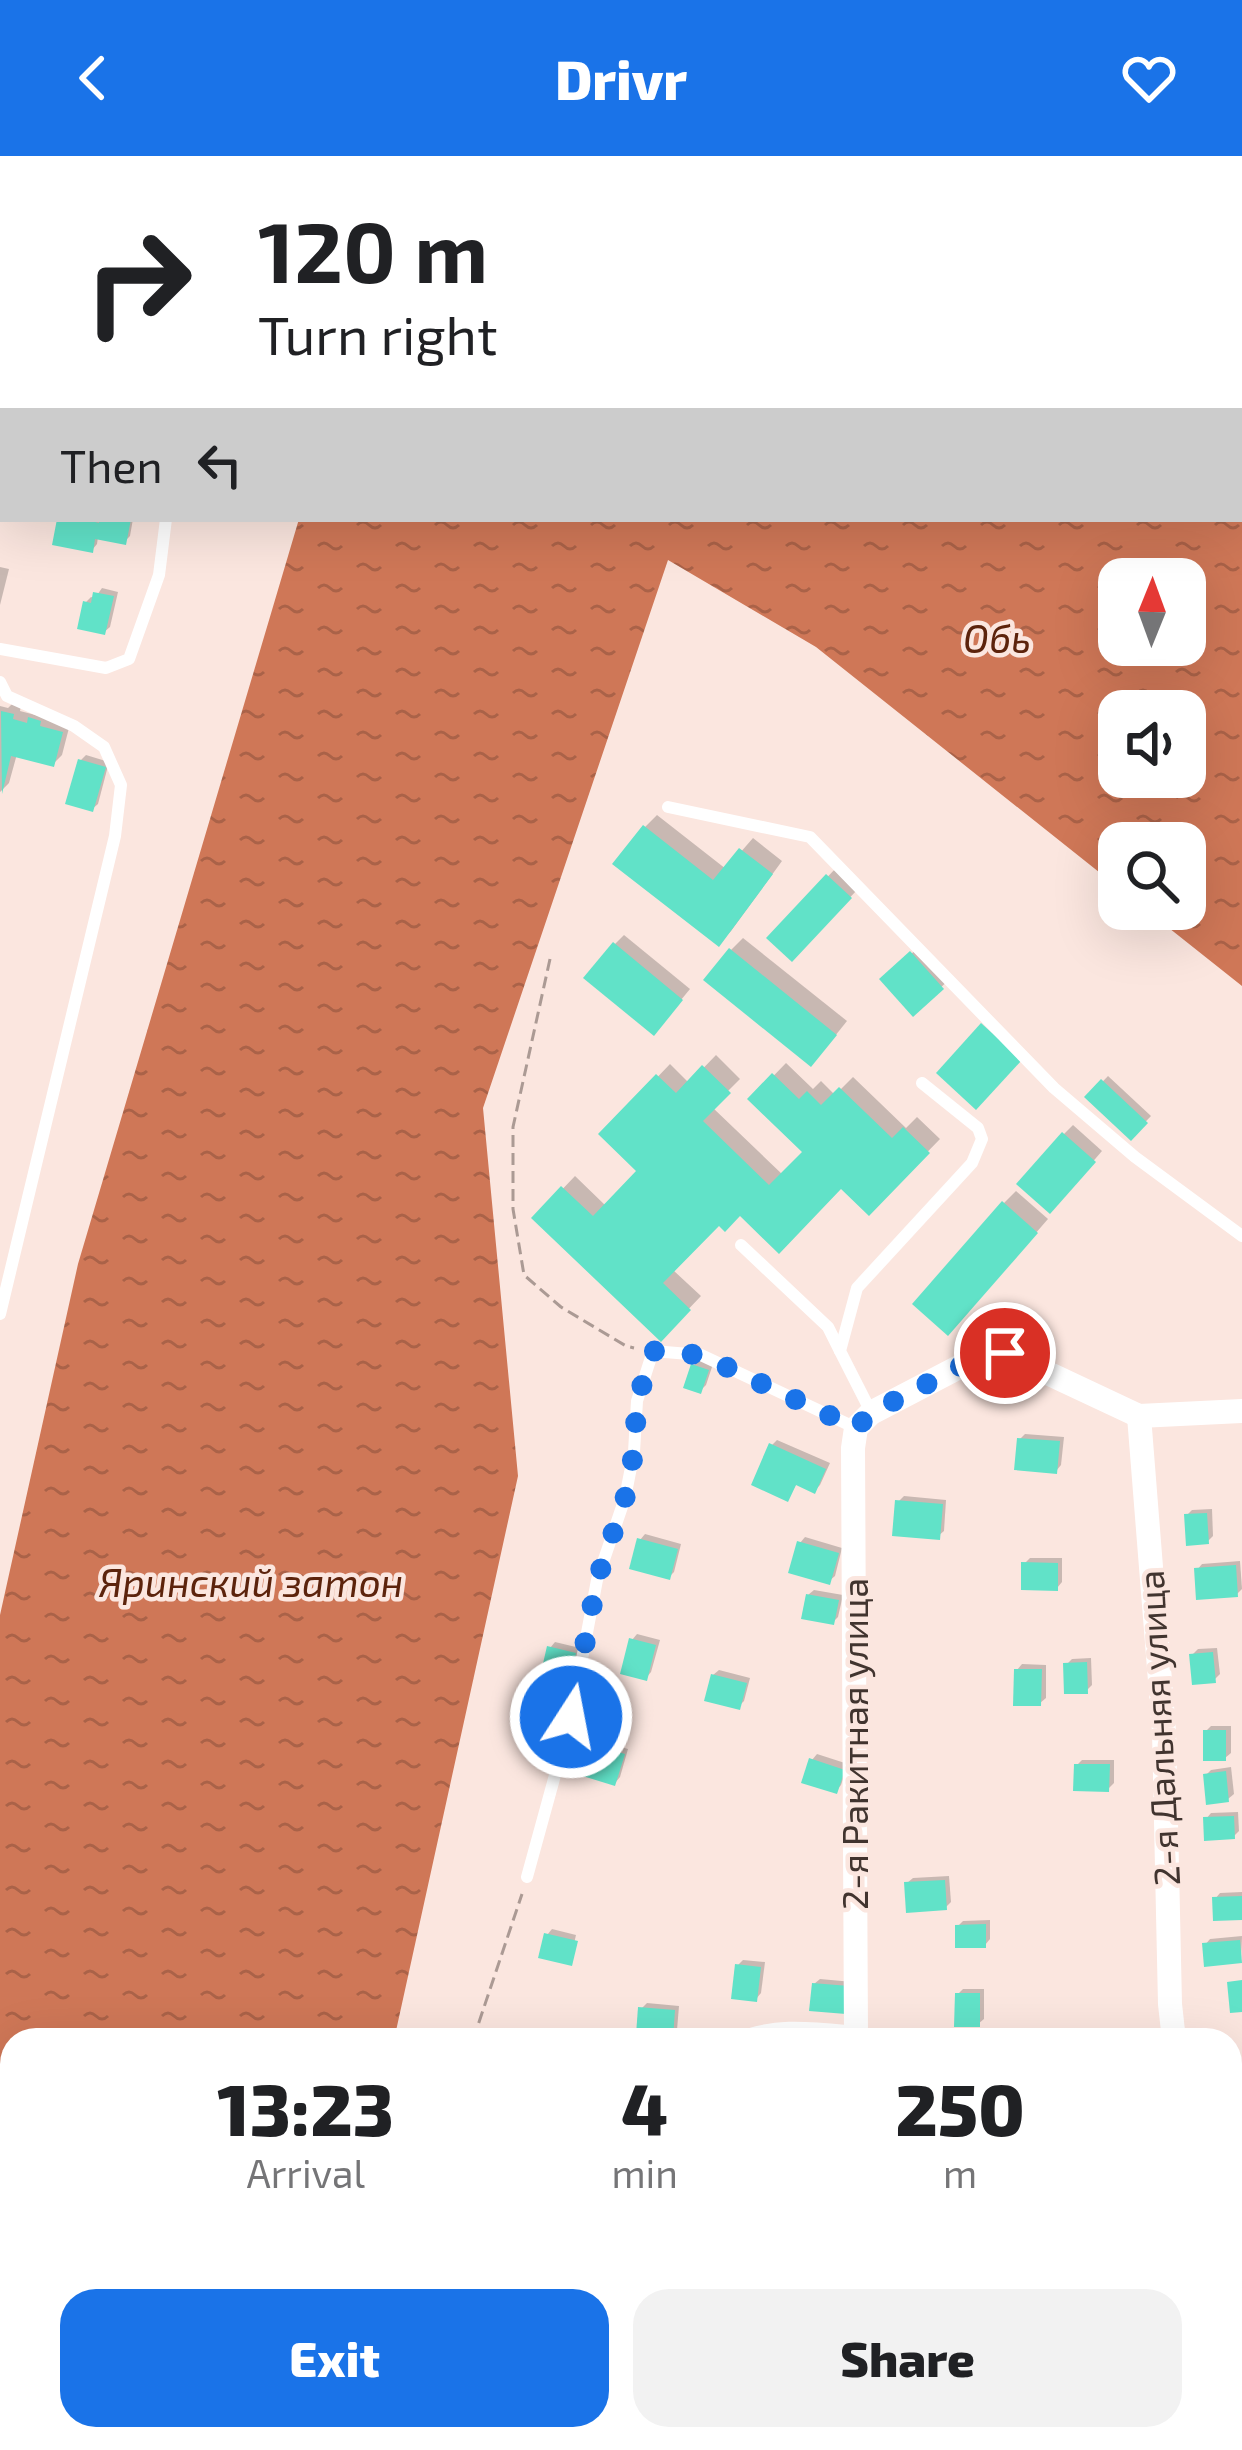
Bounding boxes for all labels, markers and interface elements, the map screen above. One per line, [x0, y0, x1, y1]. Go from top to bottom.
icon: back [60, 45, 126, 111]
icon: heart [1116, 45, 1182, 111]
text: Drivr [555, 46, 687, 111]
text: 120 m [258, 199, 488, 300]
icon: right [60, 204, 216, 360]
text: Turn right [258, 301, 498, 366]
icon: left [187, 432, 253, 498]
text: Then [60, 438, 163, 492]
north arrow [1098, 558, 1206, 666]
map controls [1098, 558, 1206, 930]
water label: Обь [963, 614, 1031, 661]
button: sound [1098, 690, 1206, 798]
button: search [1098, 822, 1206, 930]
pin [954, 1302, 1056, 1404]
icon: arrive [972, 1320, 1038, 1386]
water label: Яринский затон [99, 1558, 403, 1605]
street label: 2-я Дальняя улица [1128, 1569, 1188, 1887]
street label: 2-я Ракитная улица [832, 1578, 876, 1910]
position arrow [508, 1654, 634, 1780]
text: 13:23 [217, 2064, 394, 2150]
text: 4 [621, 2064, 668, 2150]
text: 250 [895, 2064, 1025, 2150]
text: Arrival [246, 2149, 365, 2196]
text: min [611, 2149, 678, 2196]
text: m [943, 2149, 977, 2196]
button: Exit [60, 2289, 609, 2427]
button: Share [633, 2289, 1182, 2427]

